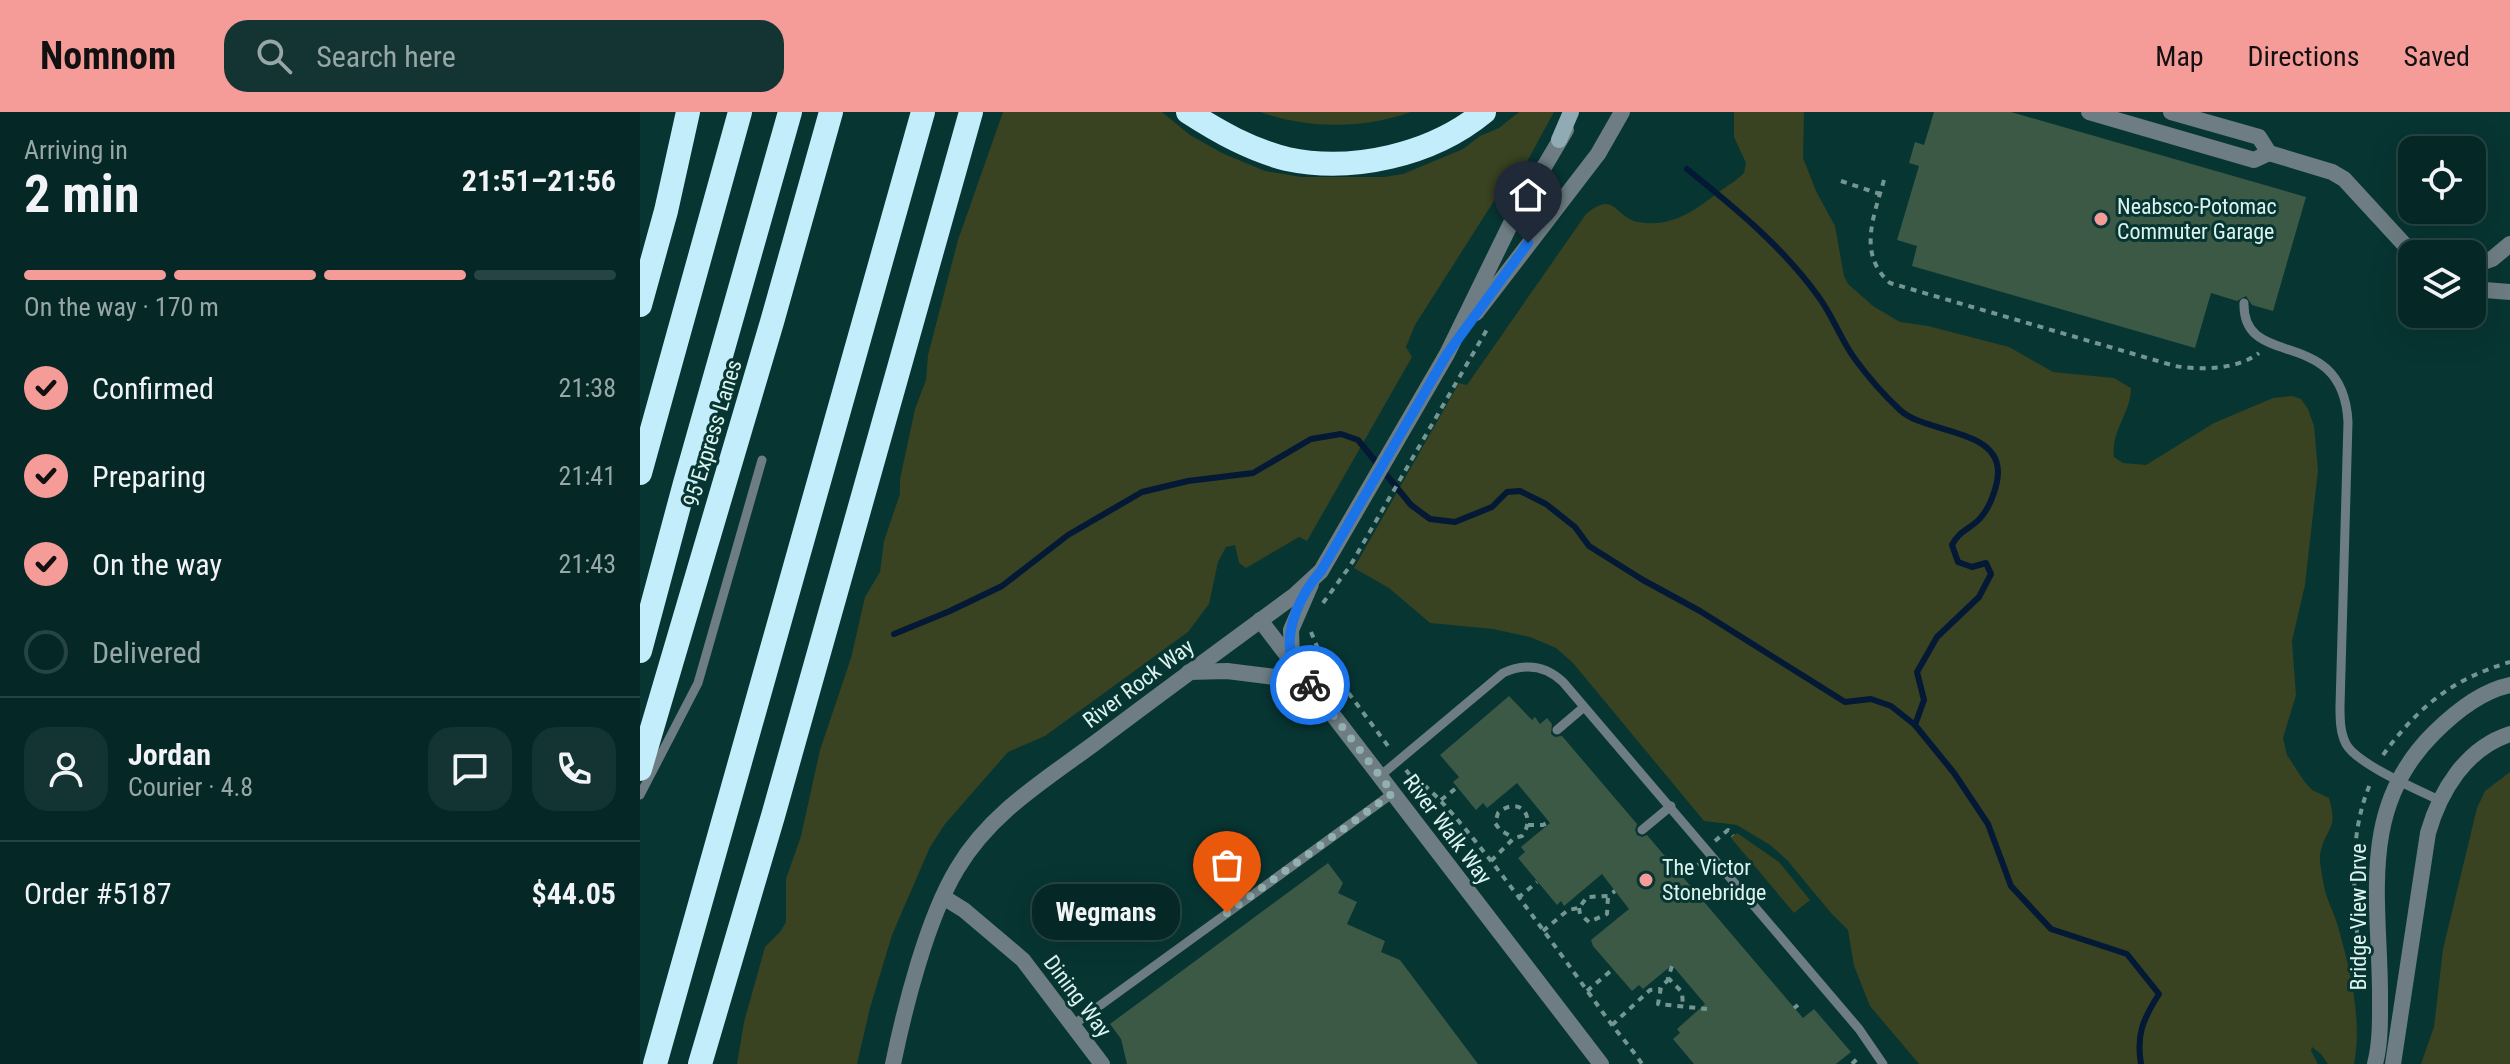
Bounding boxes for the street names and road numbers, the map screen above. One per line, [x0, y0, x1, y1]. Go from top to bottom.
street label: 95 Express Lanes [678, 357, 747, 510]
street label: River Rock Way [1078, 634, 1198, 733]
street label: River Walk Way [1398, 769, 1497, 889]
street label: Bridge View Drve [2346, 844, 2371, 990]
street label: Dining Way [1039, 951, 1116, 1042]

